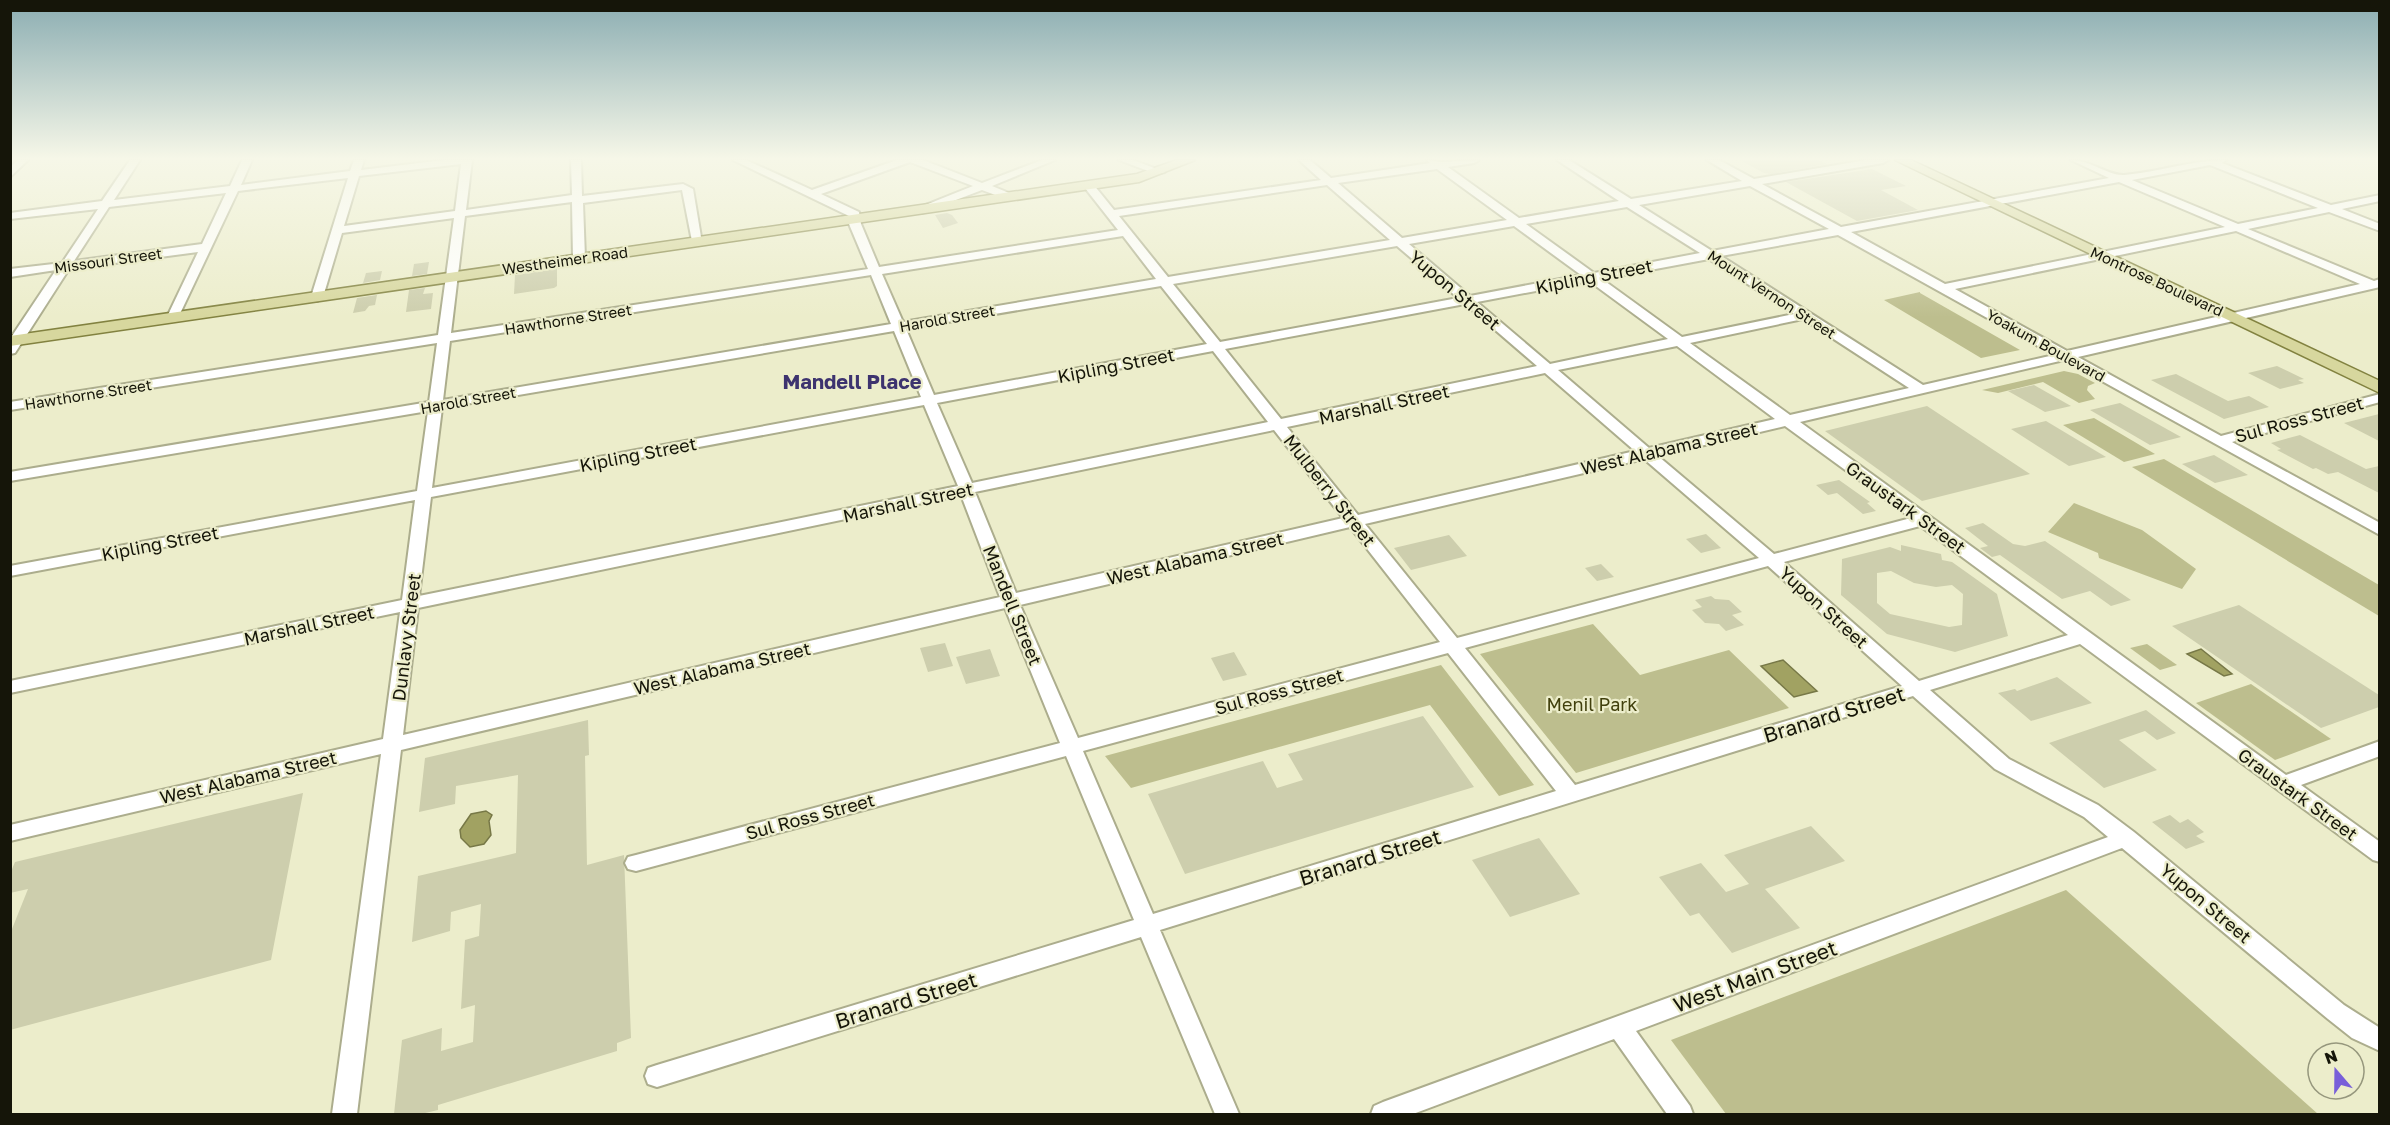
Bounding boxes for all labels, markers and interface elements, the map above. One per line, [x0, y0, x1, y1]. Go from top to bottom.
street label: Westheimer Road [501, 242, 629, 278]
street label: Montrose Boulevard [2088, 242, 2226, 320]
street label: Missouri Street [53, 244, 163, 276]
street label: Yupon Street [1405, 246, 1505, 334]
street label: Mount Vernon Street [1705, 246, 1839, 342]
street label: Kipling Street [1534, 254, 1654, 298]
street label: Hawthorne Street [503, 300, 633, 338]
street label: Harold Street [898, 301, 996, 335]
street label: Yoakum Boulevard [1983, 305, 2109, 385]
street label: Kipling Street [1056, 343, 1176, 387]
district label: Mandell Place [783, 369, 922, 393]
street label: Hawthorne Street [23, 375, 153, 413]
street label: Marshall Street [1317, 379, 1451, 429]
street label: Harold Street [419, 383, 517, 417]
street label: Sul Ross Street [2232, 391, 2366, 447]
street label: West Alabama Street [1578, 417, 1760, 479]
street label: Mulberry Street [1279, 430, 1381, 550]
street label: Kipling Street [578, 432, 698, 476]
street label: Graustark Street [1842, 456, 1970, 558]
street label: Marshall Street [841, 477, 975, 527]
street label: Kipling Street [100, 521, 220, 565]
street label: West Alabama Street [1104, 527, 1286, 589]
street label: Mandell Street [979, 542, 1047, 668]
street label: Yupon Street [1775, 561, 1873, 653]
street label: Dunlavy Street [387, 572, 425, 702]
street label: Marshall Street [242, 600, 376, 650]
street label: West Alabama Street [631, 637, 813, 699]
street label: Sul Ross Street [1212, 663, 1346, 719]
street label: Branard Street [1760, 680, 1908, 748]
park label: Menil Park [1546, 693, 1638, 715]
street label: Graustark Street [2234, 743, 2362, 845]
street label: West Alabama Street [157, 746, 339, 808]
street label: Sul Ross Street [743, 788, 877, 844]
street label: Branard Street [1296, 823, 1444, 891]
street label: Yupon Street [2156, 859, 2256, 947]
street label: West Main Street [1670, 934, 1840, 1018]
street label: Branard Street [832, 966, 980, 1034]
north arrow [2306, 1041, 2366, 1101]
text: N [2322, 1045, 2340, 1068]

